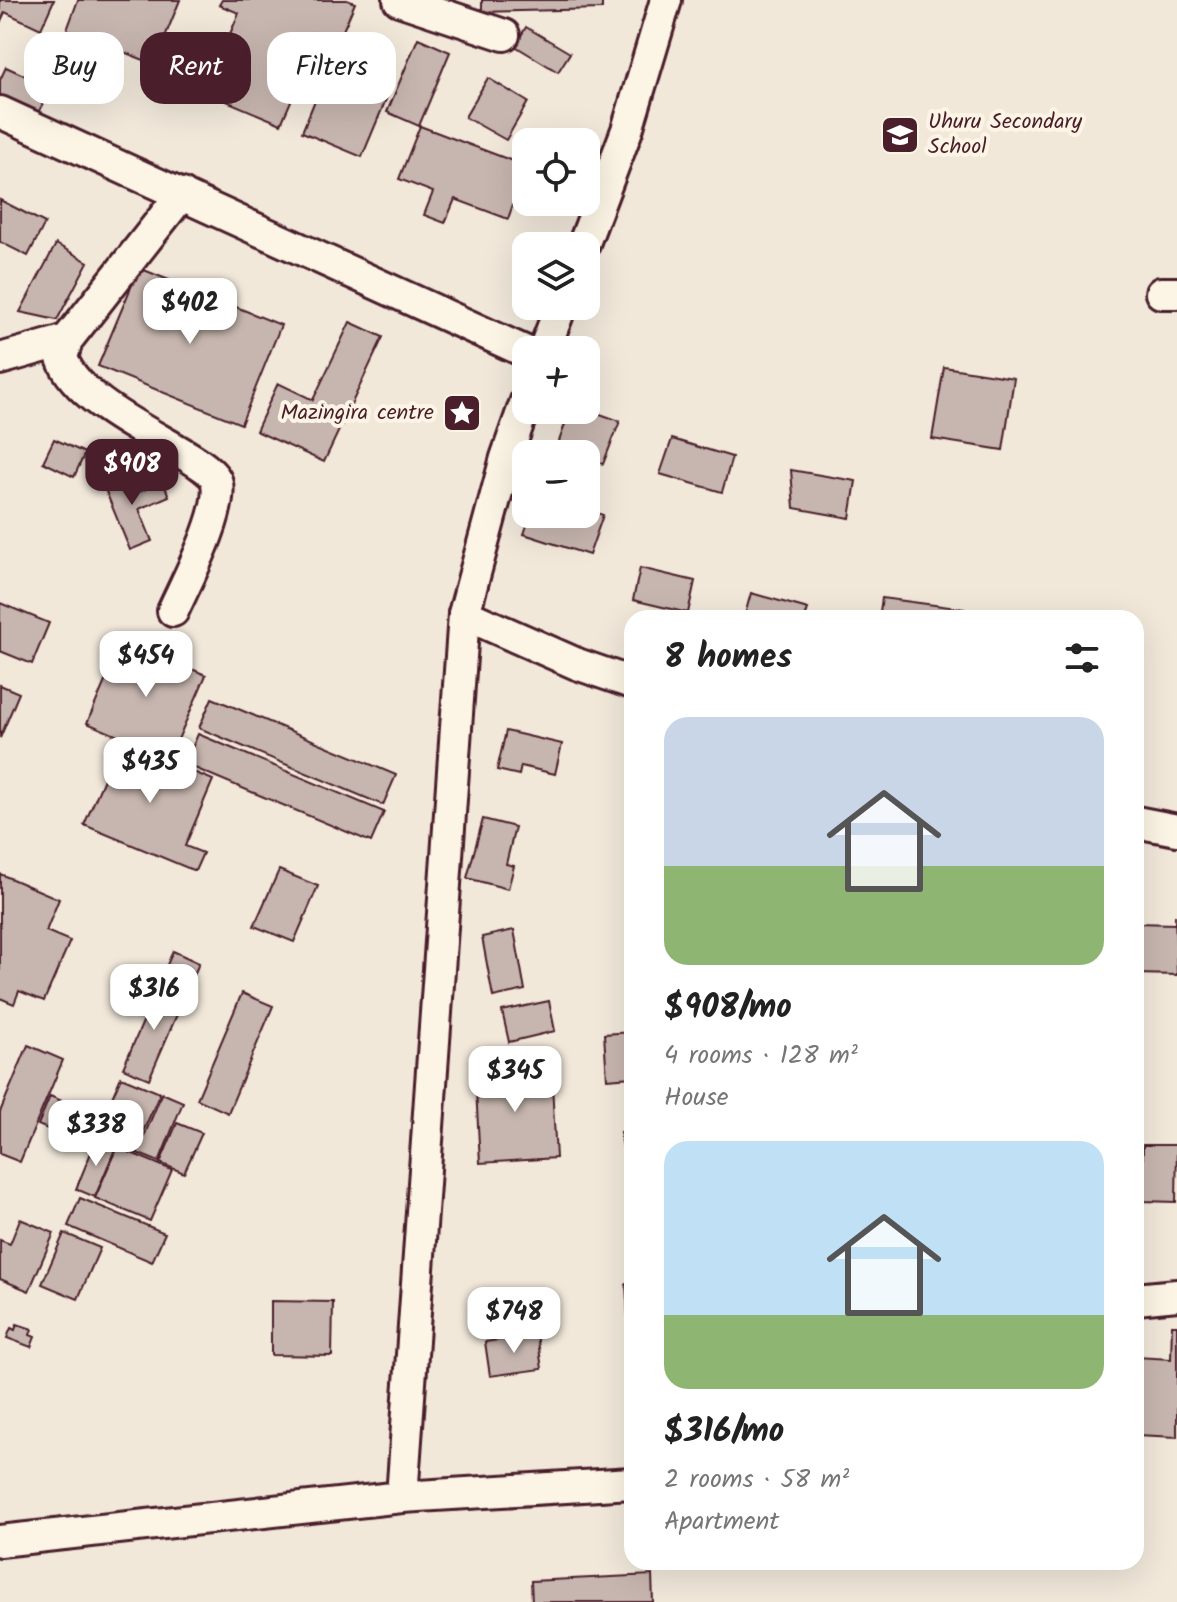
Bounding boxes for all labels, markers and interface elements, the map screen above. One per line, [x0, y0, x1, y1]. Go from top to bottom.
chip: Buy [24, 32, 124, 104]
chip: Rent [140, 32, 251, 104]
chip: Filters [267, 32, 396, 104]
place label: Uhuru Secondary School [928, 105, 1083, 165]
school or university icon: Uhuru Secondary School [879, 114, 921, 156]
map controls [512, 128, 600, 528]
button: locate [512, 128, 600, 216]
button: layers [512, 232, 600, 320]
pin: $402 [143, 278, 237, 346]
text: $402 [161, 283, 219, 325]
button: + [512, 336, 600, 424]
place icon: Mazingira centre [441, 392, 483, 434]
place label: Mazingira centre [280, 396, 434, 431]
pin: $908 [85, 439, 179, 507]
button: − [512, 440, 600, 528]
text: $908 [103, 444, 161, 486]
pin: $454 [99, 631, 193, 699]
text: 8 homes [664, 631, 792, 685]
text: $454 [118, 636, 174, 678]
icon: filters [1060, 636, 1104, 680]
pin: $435 [103, 737, 197, 805]
text: $435 [122, 742, 178, 784]
icon: home [812, 769, 956, 913]
pin: $316 [107, 964, 201, 1032]
text: $316 [128, 969, 180, 1011]
text: $908/mo [664, 981, 792, 1035]
text: 4 rooms · 128 m² [664, 1035, 858, 1077]
pin: $345 [468, 1046, 562, 1114]
text: $345 [487, 1051, 543, 1093]
text: House [664, 1077, 728, 1119]
pin: $338 [49, 1100, 143, 1168]
text: $338 [66, 1105, 126, 1147]
icon: home [812, 1193, 956, 1337]
pin: $748 [467, 1287, 561, 1355]
text: $748 [485, 1292, 543, 1334]
text: $316/mo [664, 1405, 784, 1459]
text: 2 rooms · 58 m² [664, 1459, 849, 1501]
text: Apartment [664, 1501, 779, 1543]

